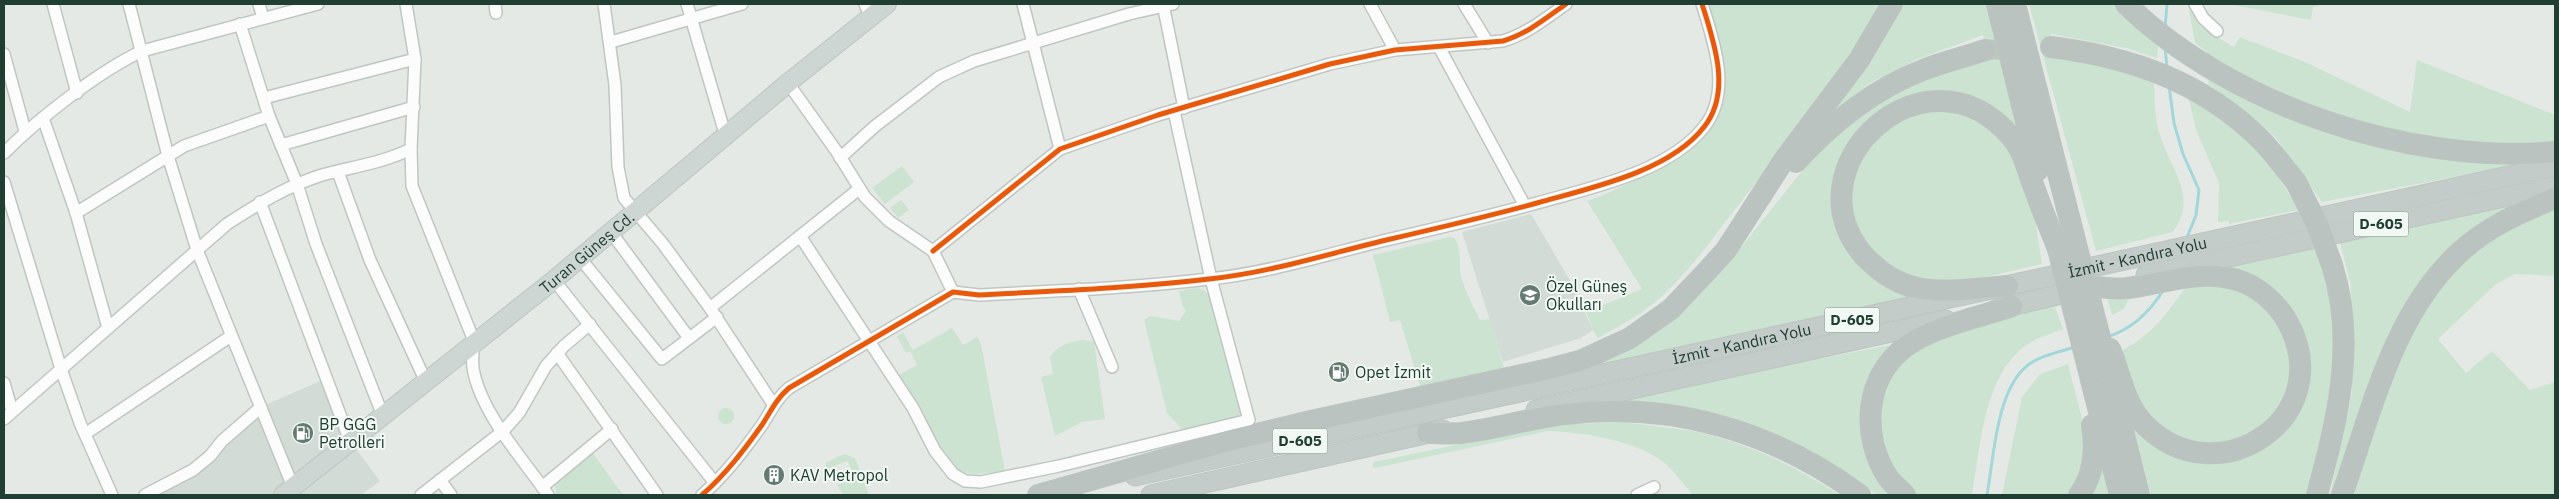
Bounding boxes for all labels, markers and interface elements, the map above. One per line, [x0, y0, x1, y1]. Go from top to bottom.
street label: Turan Güneş Cd. [535, 207, 639, 298]
road number: D-605 [2354, 212, 2408, 236]
street label: İzmit - Kandıra Yolu [2066, 232, 2209, 282]
place label: Özel Güneş Okulları [1546, 276, 1627, 314]
school or university icon: Özel Güneş Okulları [1518, 283, 1542, 307]
road number: D-605 [1824, 308, 1880, 332]
street label: İzmit - Kandıra Yolu [1670, 319, 1813, 368]
fuel station icon: Opet İzmit [1327, 360, 1351, 384]
place label: Opet İzmit [1355, 362, 1431, 382]
place label: BP GGG Petrolleri [319, 414, 385, 452]
fuel station icon: BP GGG Petrolleri [291, 421, 315, 445]
road number: D-605 [1272, 428, 1328, 454]
building icon: KAV Metropol [762, 463, 786, 487]
place label: KAV Metropol [790, 465, 888, 485]

